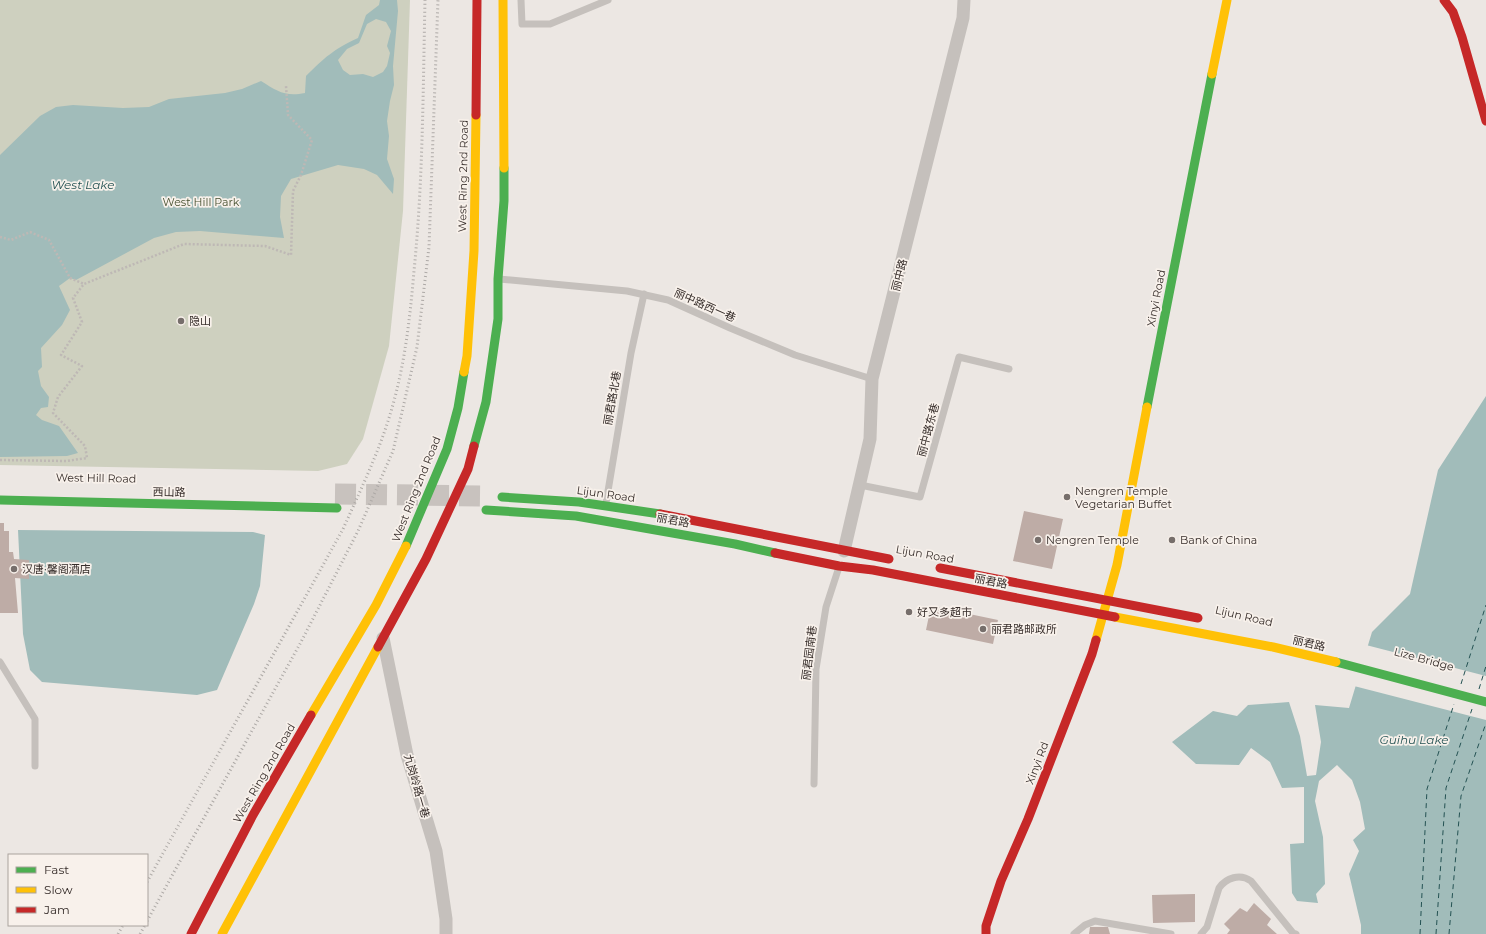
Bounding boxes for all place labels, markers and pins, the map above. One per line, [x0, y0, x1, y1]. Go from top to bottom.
place label: 隐山 [189, 314, 211, 328]
marker: 隐山 [176, 316, 186, 326]
place label: Nengren Temple Vegetarian Buffet [1075, 484, 1172, 511]
marker: Nengren Temple Vegetarian Buffet [1062, 492, 1072, 502]
place label: Nengren Temple [1046, 533, 1139, 547]
place label: Bank of China [1180, 533, 1257, 547]
marker: Nengren Temple [1033, 535, 1043, 545]
marker: Bank of China [1167, 535, 1177, 545]
place label: 汉唐·馨阁酒店 [22, 562, 91, 576]
marker: 汉唐·馨阁酒店 [9, 564, 19, 574]
place label: 好又多超市 [917, 605, 972, 619]
marker: 好又多超市 [904, 607, 914, 617]
place label: 丽君路邮政所 [991, 622, 1057, 636]
marker: 丽君路邮政所 [978, 624, 988, 634]

